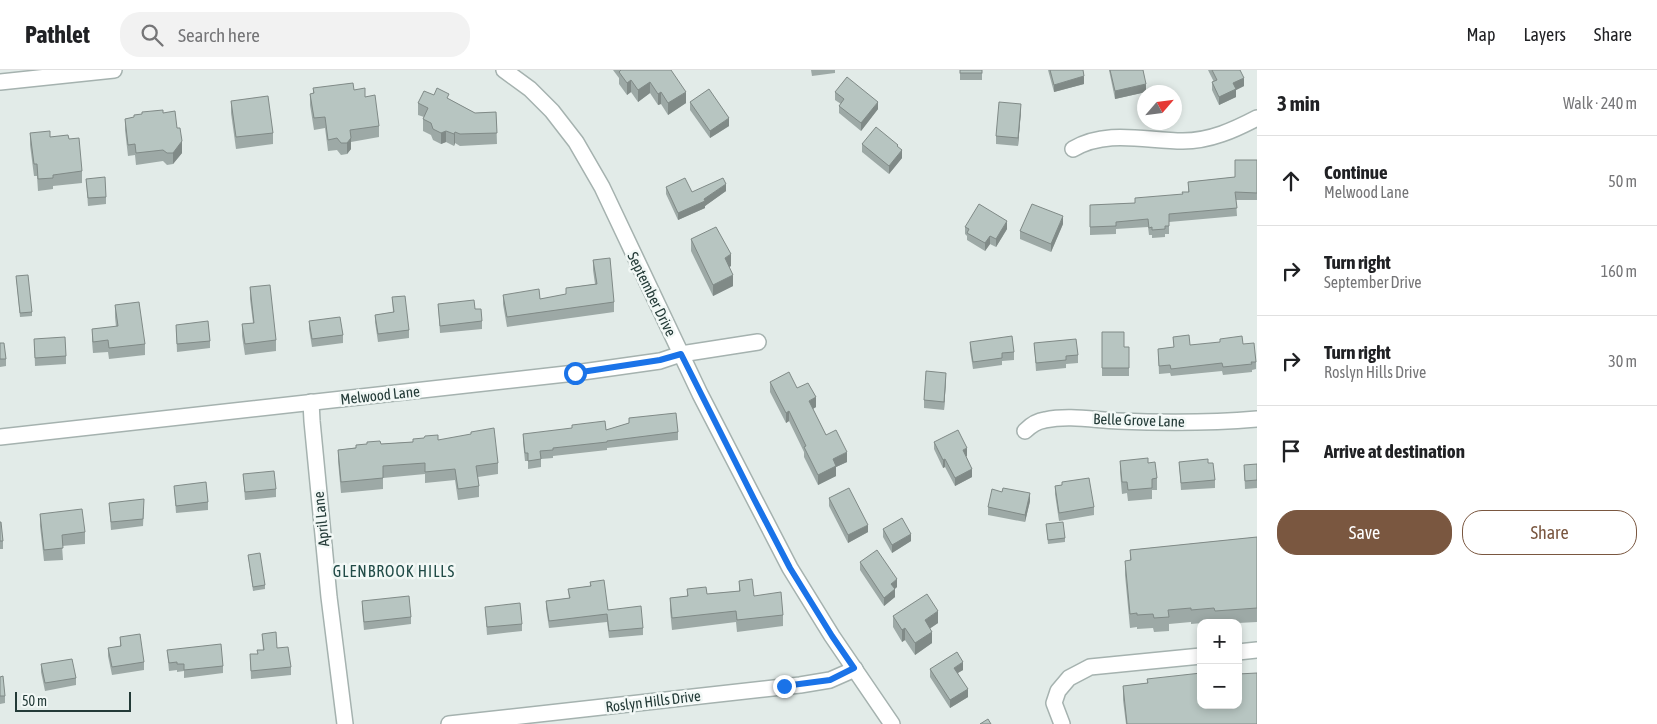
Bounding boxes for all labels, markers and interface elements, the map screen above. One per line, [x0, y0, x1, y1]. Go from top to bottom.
search box [120, 12, 470, 57]
text: Pathlet [25, 21, 90, 48]
icon: search [138, 21, 166, 49]
text: Search here [178, 24, 260, 46]
text: Map [1466, 24, 1495, 45]
text: Layers [1523, 24, 1566, 45]
text: Share [1594, 24, 1632, 45]
north arrow [1137, 85, 1182, 130]
text: 3 min [1277, 91, 1320, 115]
text: Walk · 240 m [1563, 94, 1637, 112]
text: Continue [1324, 161, 1388, 183]
icon: ahead [1277, 167, 1305, 195]
text: 50 m [1608, 172, 1637, 190]
text: Melwood Lane [1324, 183, 1409, 201]
street label: September Drive [624, 249, 680, 339]
text: Turn right [1324, 251, 1391, 273]
icon: right [1277, 257, 1305, 285]
text: 160 m [1601, 262, 1637, 280]
text: September Drive [1324, 273, 1422, 291]
text: Turn right [1324, 341, 1391, 363]
icon: right [1277, 347, 1305, 375]
text: 30 m [1608, 352, 1637, 370]
route start [564, 362, 587, 385]
text: Roslyn Hills Drive [1324, 363, 1426, 381]
street label: Melwood Lane [340, 382, 421, 408]
street label: Belle Grove Lane [1093, 410, 1185, 430]
icon: arrive [1277, 437, 1305, 465]
text: Arrive at destination [1324, 440, 1465, 462]
street label: April Lane [310, 490, 332, 547]
button: Save [1277, 510, 1452, 555]
button: Share [1462, 510, 1637, 555]
district label: GLENBROOK HILLS [333, 562, 455, 580]
map controls [1197, 619, 1242, 709]
button: + [1197, 619, 1242, 664]
button: − [1197, 664, 1242, 709]
route end [773, 675, 796, 698]
street label: Roslyn Hills Drive [604, 687, 702, 715]
scale bar [15, 689, 131, 712]
text: 50 m [22, 693, 47, 709]

